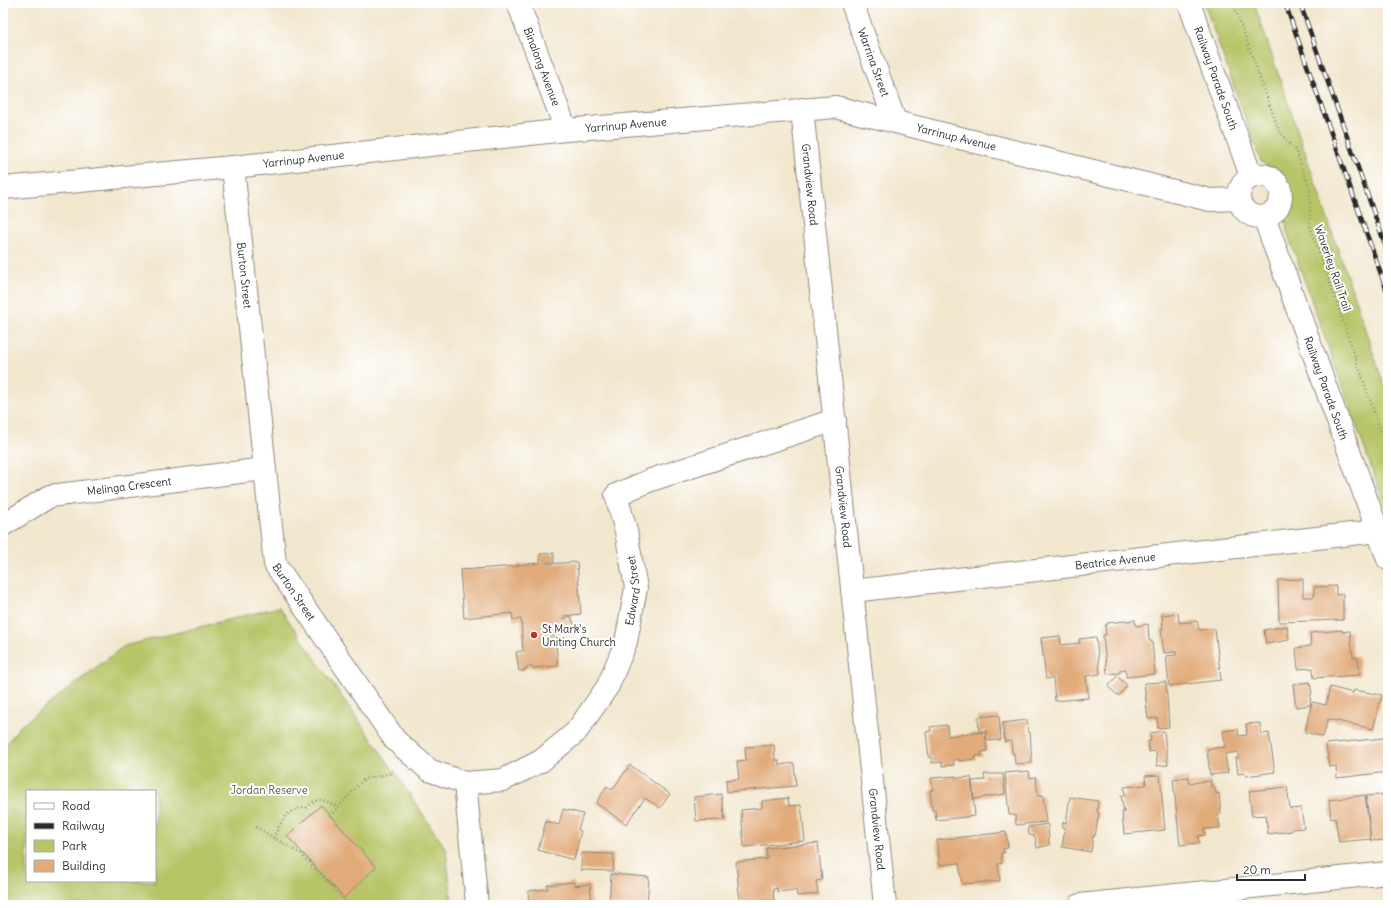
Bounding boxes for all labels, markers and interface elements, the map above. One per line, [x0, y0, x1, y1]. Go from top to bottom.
street label: Binalong Avenue [521, 25, 563, 108]
street label: Railway Parade South [1191, 25, 1241, 132]
street label: Warrina Street [855, 26, 893, 99]
street label: Yarrinup Avenue [584, 114, 667, 135]
street label: Yarrinup Avenue [915, 120, 998, 154]
street label: Grandview Road [799, 143, 821, 227]
street label: Yarrinup Avenue [262, 148, 345, 171]
street label: Waverley Rail Trail [1312, 223, 1354, 313]
street label: Burton Street [234, 242, 255, 309]
street label: Railway Parade South [1301, 334, 1351, 442]
street label: Grandview Road [832, 465, 855, 549]
street label: Melinga Crescent [86, 474, 172, 498]
street label: Beatrice Avenue [1074, 549, 1156, 573]
street label: Edward Street [622, 554, 643, 626]
street label: Burton Street [270, 561, 319, 624]
place label: St Mark's Uniting Church [542, 622, 616, 649]
marker: St Mark's Uniting Church [529, 630, 539, 640]
park label: Jordan Reserve [230, 783, 308, 797]
street label: Grandview Road [866, 787, 888, 871]
legend [26, 790, 156, 882]
text: Road [62, 798, 90, 813]
text: Railway [62, 818, 105, 833]
text: Park [62, 838, 87, 853]
scale bar [1237, 856, 1305, 882]
text: Building [62, 858, 106, 873]
text: 20 m [1243, 862, 1271, 877]

